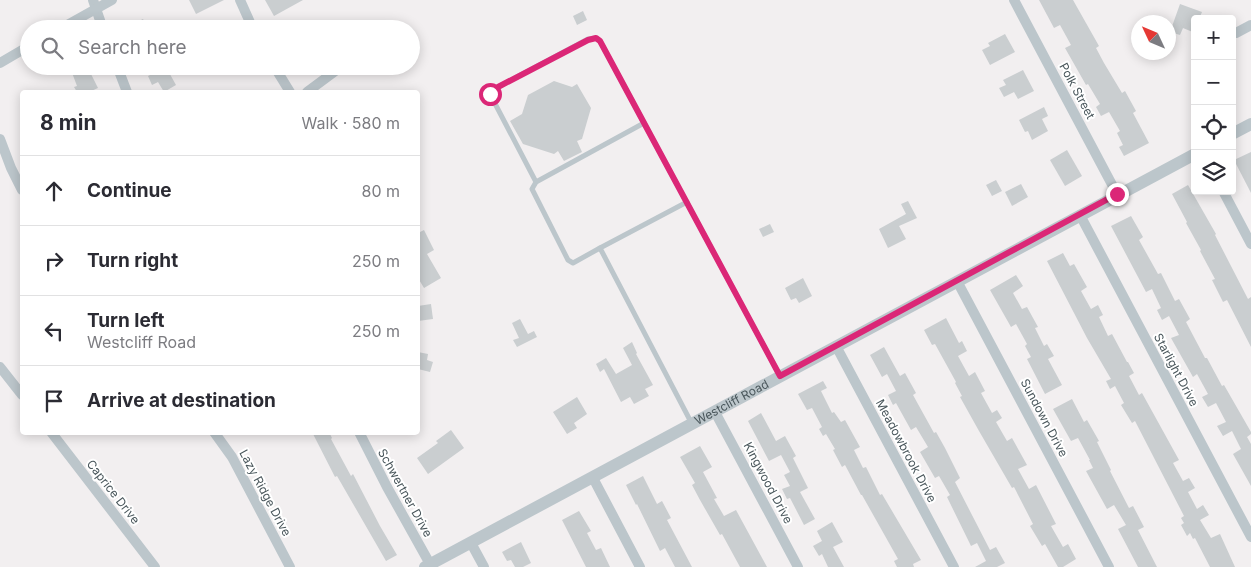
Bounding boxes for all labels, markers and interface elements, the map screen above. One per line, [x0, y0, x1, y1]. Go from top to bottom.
north arrow [1131, 15, 1176, 60]
map controls [1191, 15, 1236, 195]
button: + [1191, 15, 1236, 60]
search box [20, 20, 420, 75]
icon: search [38, 34, 66, 62]
text: Search here [78, 36, 187, 59]
street label: Polk Street [1056, 60, 1099, 122]
button: − [1191, 60, 1236, 105]
route start [479, 83, 502, 106]
button: locate [1191, 105, 1236, 150]
text: 8 min [40, 110, 97, 135]
text: Walk · 580 m [302, 113, 400, 133]
button: layers [1191, 150, 1236, 195]
icon: ahead [40, 177, 68, 205]
text: Continue [87, 179, 172, 202]
text: 80 m [361, 181, 400, 201]
route end [1106, 183, 1129, 206]
icon: right [40, 247, 68, 275]
text: Turn right [87, 249, 178, 272]
text: 250 m [352, 251, 400, 271]
text: Turn left [87, 309, 165, 332]
icon: left [40, 317, 68, 345]
text: 250 m [352, 321, 400, 341]
street label: Starlight Drive [1151, 331, 1202, 409]
text: Westcliff Road [87, 332, 196, 352]
street label: Westcliff Road [692, 376, 771, 428]
street label: Sundown Drive [1018, 376, 1071, 459]
icon: arrive [40, 387, 68, 415]
text: Arrive at destination [87, 389, 276, 412]
street label: Meadowbrook Drive [873, 397, 940, 505]
street label: Kingwood Drive [741, 439, 796, 526]
street label: Schwertner Drive [375, 446, 436, 540]
street label: Lazy Ridge Drive [236, 447, 295, 539]
street label: Caprice Drive [84, 457, 143, 527]

